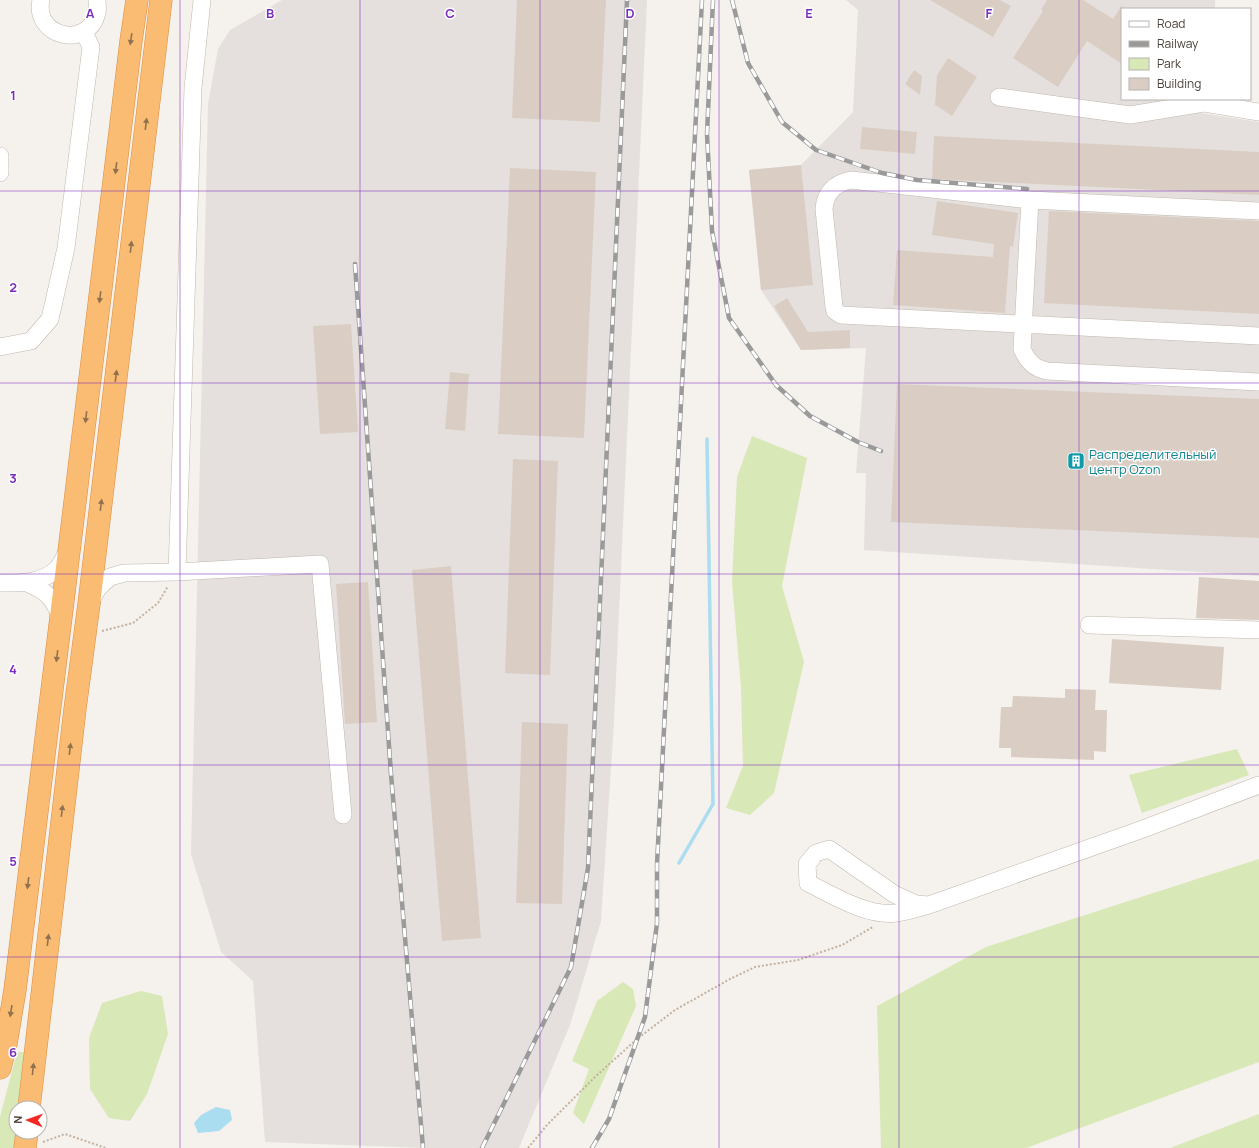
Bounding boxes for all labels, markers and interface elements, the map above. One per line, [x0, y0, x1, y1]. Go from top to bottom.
text: A [86, 4, 95, 22]
text: B [266, 4, 274, 22]
text: C [445, 4, 455, 22]
text: D [625, 4, 635, 22]
text: E [805, 4, 813, 22]
text: F [986, 4, 993, 22]
legend [1121, 8, 1251, 100]
text: Road [1157, 15, 1185, 32]
one-way arrow [128, 32, 134, 45]
text: Railway [1157, 35, 1199, 52]
text: Park [1157, 55, 1182, 72]
text: Building [1157, 75, 1201, 92]
text: 1 [10, 86, 16, 104]
one-way arrow [143, 118, 149, 130]
one-way arrow [113, 162, 119, 174]
one-way arrow [128, 241, 134, 253]
text: 2 [9, 278, 17, 296]
one-way arrow [97, 291, 104, 303]
one-way arrow [112, 370, 119, 382]
one-way arrow [83, 411, 89, 423]
place label: Распределительный центр Ozon [1089, 445, 1216, 478]
building icon: Распределительный центр Ozon [1066, 451, 1086, 471]
text: 3 [9, 469, 17, 487]
one-way arrow [97, 499, 104, 511]
one-way arrow [53, 650, 60, 662]
text: 4 [9, 660, 17, 678]
one-way arrow [67, 743, 73, 755]
one-way arrow [59, 805, 66, 817]
text: 5 [9, 852, 17, 870]
one-way arrow [25, 877, 31, 889]
one-way arrow [44, 934, 51, 946]
one-way arrow [8, 1005, 14, 1018]
text: 6 [9, 1043, 17, 1061]
one-way arrow [30, 1063, 37, 1075]
north arrow [8, 1100, 48, 1140]
text: N [10, 1115, 25, 1124]

